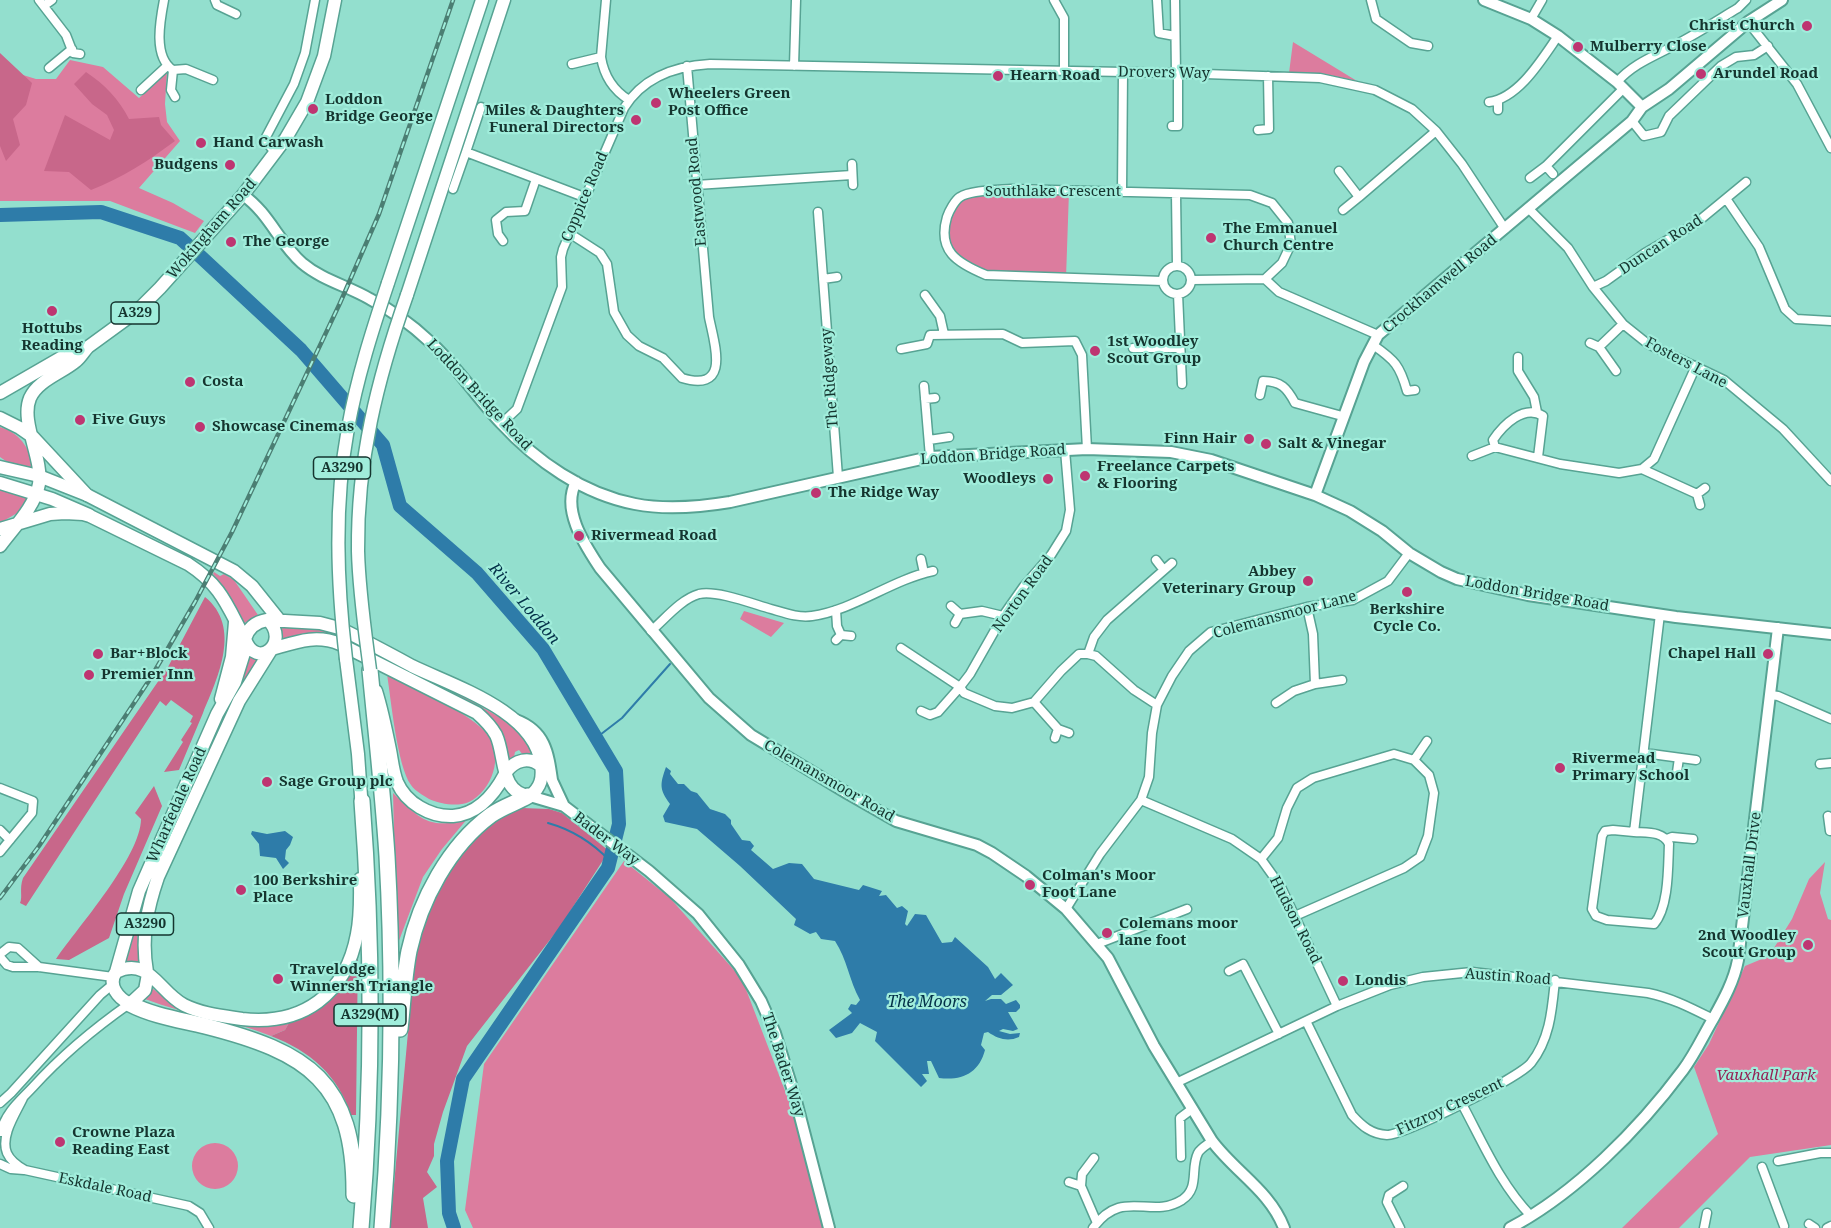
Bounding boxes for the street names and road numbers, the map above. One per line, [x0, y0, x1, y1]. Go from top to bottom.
street label: Drovers Way [1118, 63, 1210, 83]
street label: Eastwood Road [683, 137, 711, 247]
street label: Coppice Road [558, 149, 612, 245]
street label: Wokingham Road [164, 175, 260, 283]
street label: Southlake Crescent [985, 183, 1121, 201]
street label: Duncan Road [1616, 211, 1706, 279]
street label: Crockhamwell Road [1379, 231, 1501, 337]
road number: A329 [111, 302, 159, 324]
street label: The Ridgeway [818, 327, 842, 429]
street label: Fosters Lane [1642, 334, 1730, 392]
street label: Loddon Bridge Road [423, 336, 535, 454]
street label: Loddon Bridge Road [920, 441, 1066, 469]
road number: A3290 [314, 457, 370, 479]
street label: Norton Road [989, 552, 1057, 636]
street label: Loddon Bridge Road [1464, 572, 1610, 616]
street label: Colemansmoor Lane [1211, 587, 1359, 643]
street label: Colemansmoor Road [760, 736, 898, 826]
street label: Wharfedale Road [143, 744, 211, 866]
street label: Bader Way [570, 808, 642, 870]
street label: Vauxhall Drive [1735, 811, 1765, 919]
street label: Hudson Road [1265, 873, 1325, 967]
road number: A3290 [116, 913, 174, 935]
street label: Austin Road [1464, 965, 1552, 989]
road number: A329(M) [334, 1004, 406, 1026]
street label: The Bader Way [758, 1011, 808, 1119]
street label: Fitzroy Crescent [1394, 1074, 1506, 1140]
street label: Eskdale Road [57, 1169, 153, 1207]

